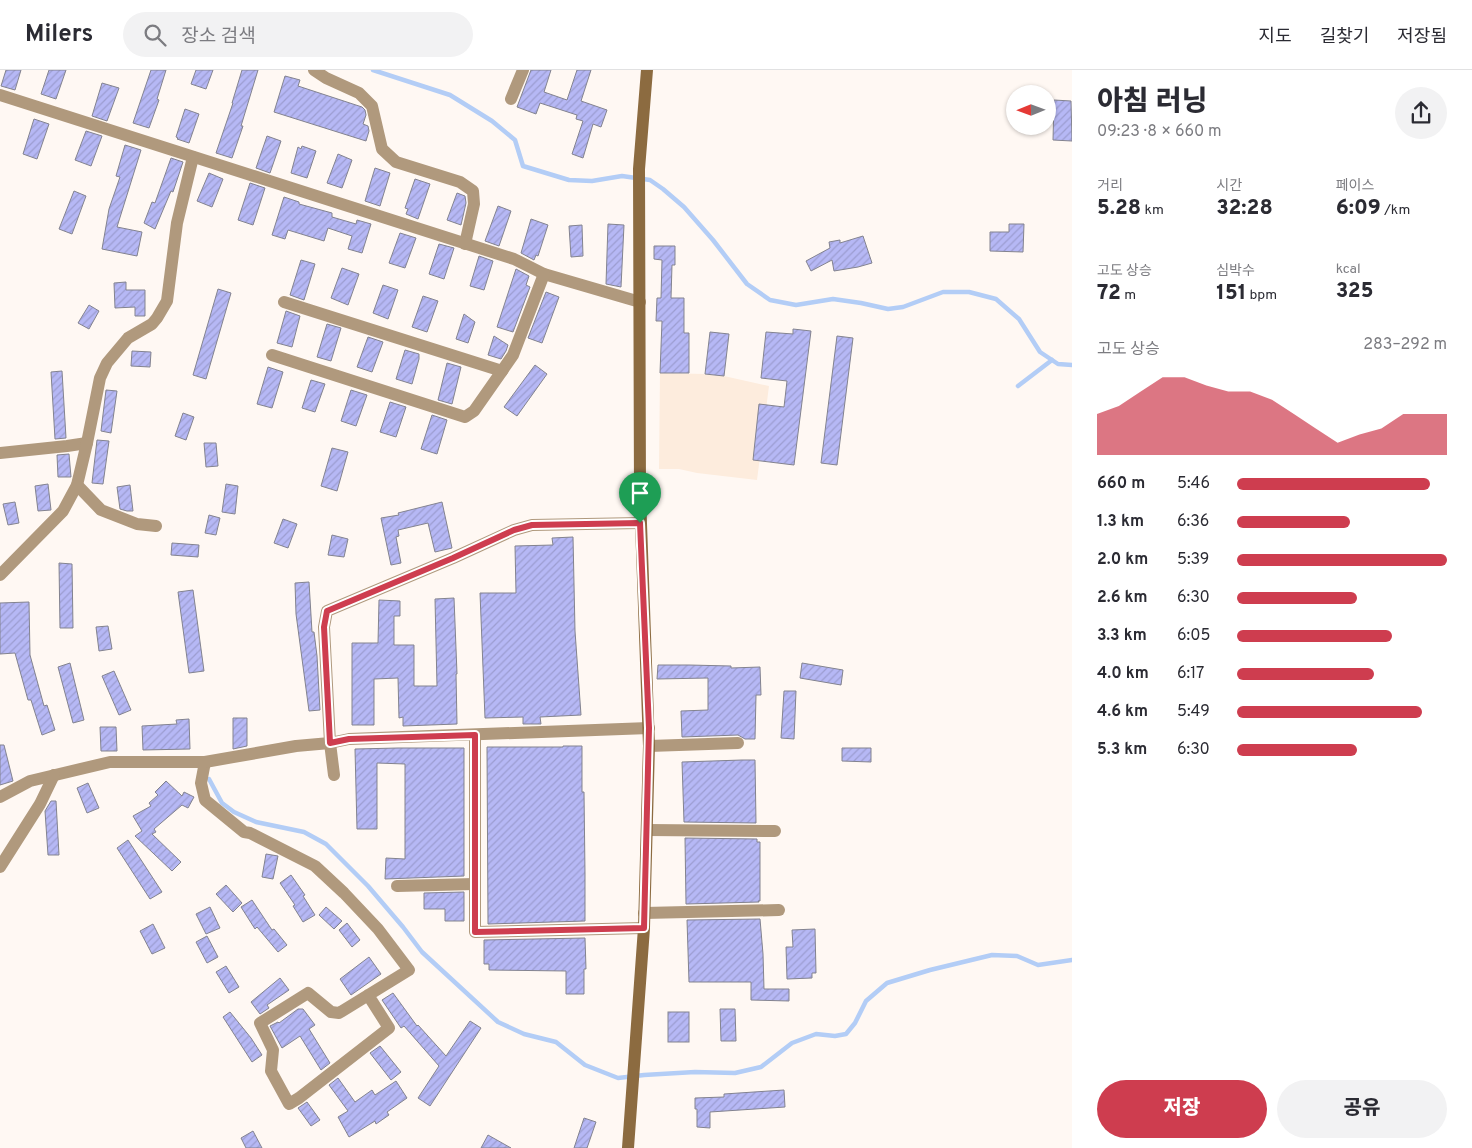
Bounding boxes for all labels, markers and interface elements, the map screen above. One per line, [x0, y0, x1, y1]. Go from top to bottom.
search box [123, 12, 473, 57]
text: Milers [25, 20, 93, 50]
icon: search [141, 21, 169, 49]
text: 장소 검색 [181, 25, 256, 49]
text: 지도 [1259, 26, 1292, 49]
text: 길찾기 [1320, 26, 1369, 49]
text: 저장됨 [1397, 26, 1447, 49]
north arrow [1006, 85, 1056, 135]
map controls [1006, 85, 1056, 135]
text: 아침 러닝 [1097, 85, 1207, 121]
button: share [1395, 87, 1447, 139]
text: 09:23 · 8 × 660 m [1097, 122, 1222, 142]
text: 거리 [1097, 178, 1123, 195]
text: 시간 [1216, 178, 1242, 195]
text: 페이스 [1336, 178, 1374, 195]
text: 5.28 [1097, 195, 1141, 222]
text: 32:28 [1216, 195, 1273, 222]
text: 6:09 [1336, 195, 1381, 222]
text: km [1141, 202, 1164, 219]
text: /km [1381, 202, 1410, 219]
text: kcal [1336, 261, 1361, 278]
text: 고도 상승 [1097, 263, 1152, 280]
text: 심박수 [1216, 263, 1255, 280]
text: 325 [1336, 278, 1373, 305]
text: 72 [1097, 280, 1121, 307]
text: 151 [1216, 280, 1246, 307]
text: m [1121, 287, 1136, 304]
text: bpm [1246, 287, 1277, 304]
text: 283–292 m [1363, 335, 1447, 355]
text: 고도 상승 [1097, 340, 1160, 360]
pin [619, 472, 661, 523]
text: 660 m [1097, 474, 1145, 494]
text: 5:46 [1177, 474, 1210, 494]
icon: arrive [626, 479, 654, 507]
text: 1.3 km [1097, 512, 1144, 532]
text: 6:36 [1177, 512, 1209, 532]
text: 2.0 km [1097, 550, 1148, 570]
text: 5:39 [1177, 550, 1209, 570]
text: 2.6 km [1097, 588, 1148, 608]
text: 6:30 [1177, 588, 1210, 608]
text: 3.3 km [1097, 626, 1147, 646]
text: 6:05 [1177, 626, 1210, 646]
text: 4.0 km [1097, 664, 1149, 684]
text: 6:17 [1177, 664, 1204, 684]
text: 4.6 km [1097, 702, 1148, 722]
text: 5:49 [1177, 702, 1210, 722]
text: 5.3 km [1097, 740, 1147, 760]
text: 6:30 [1177, 740, 1210, 760]
button: 저장 [1097, 1080, 1267, 1138]
button: 공유 [1277, 1080, 1447, 1138]

